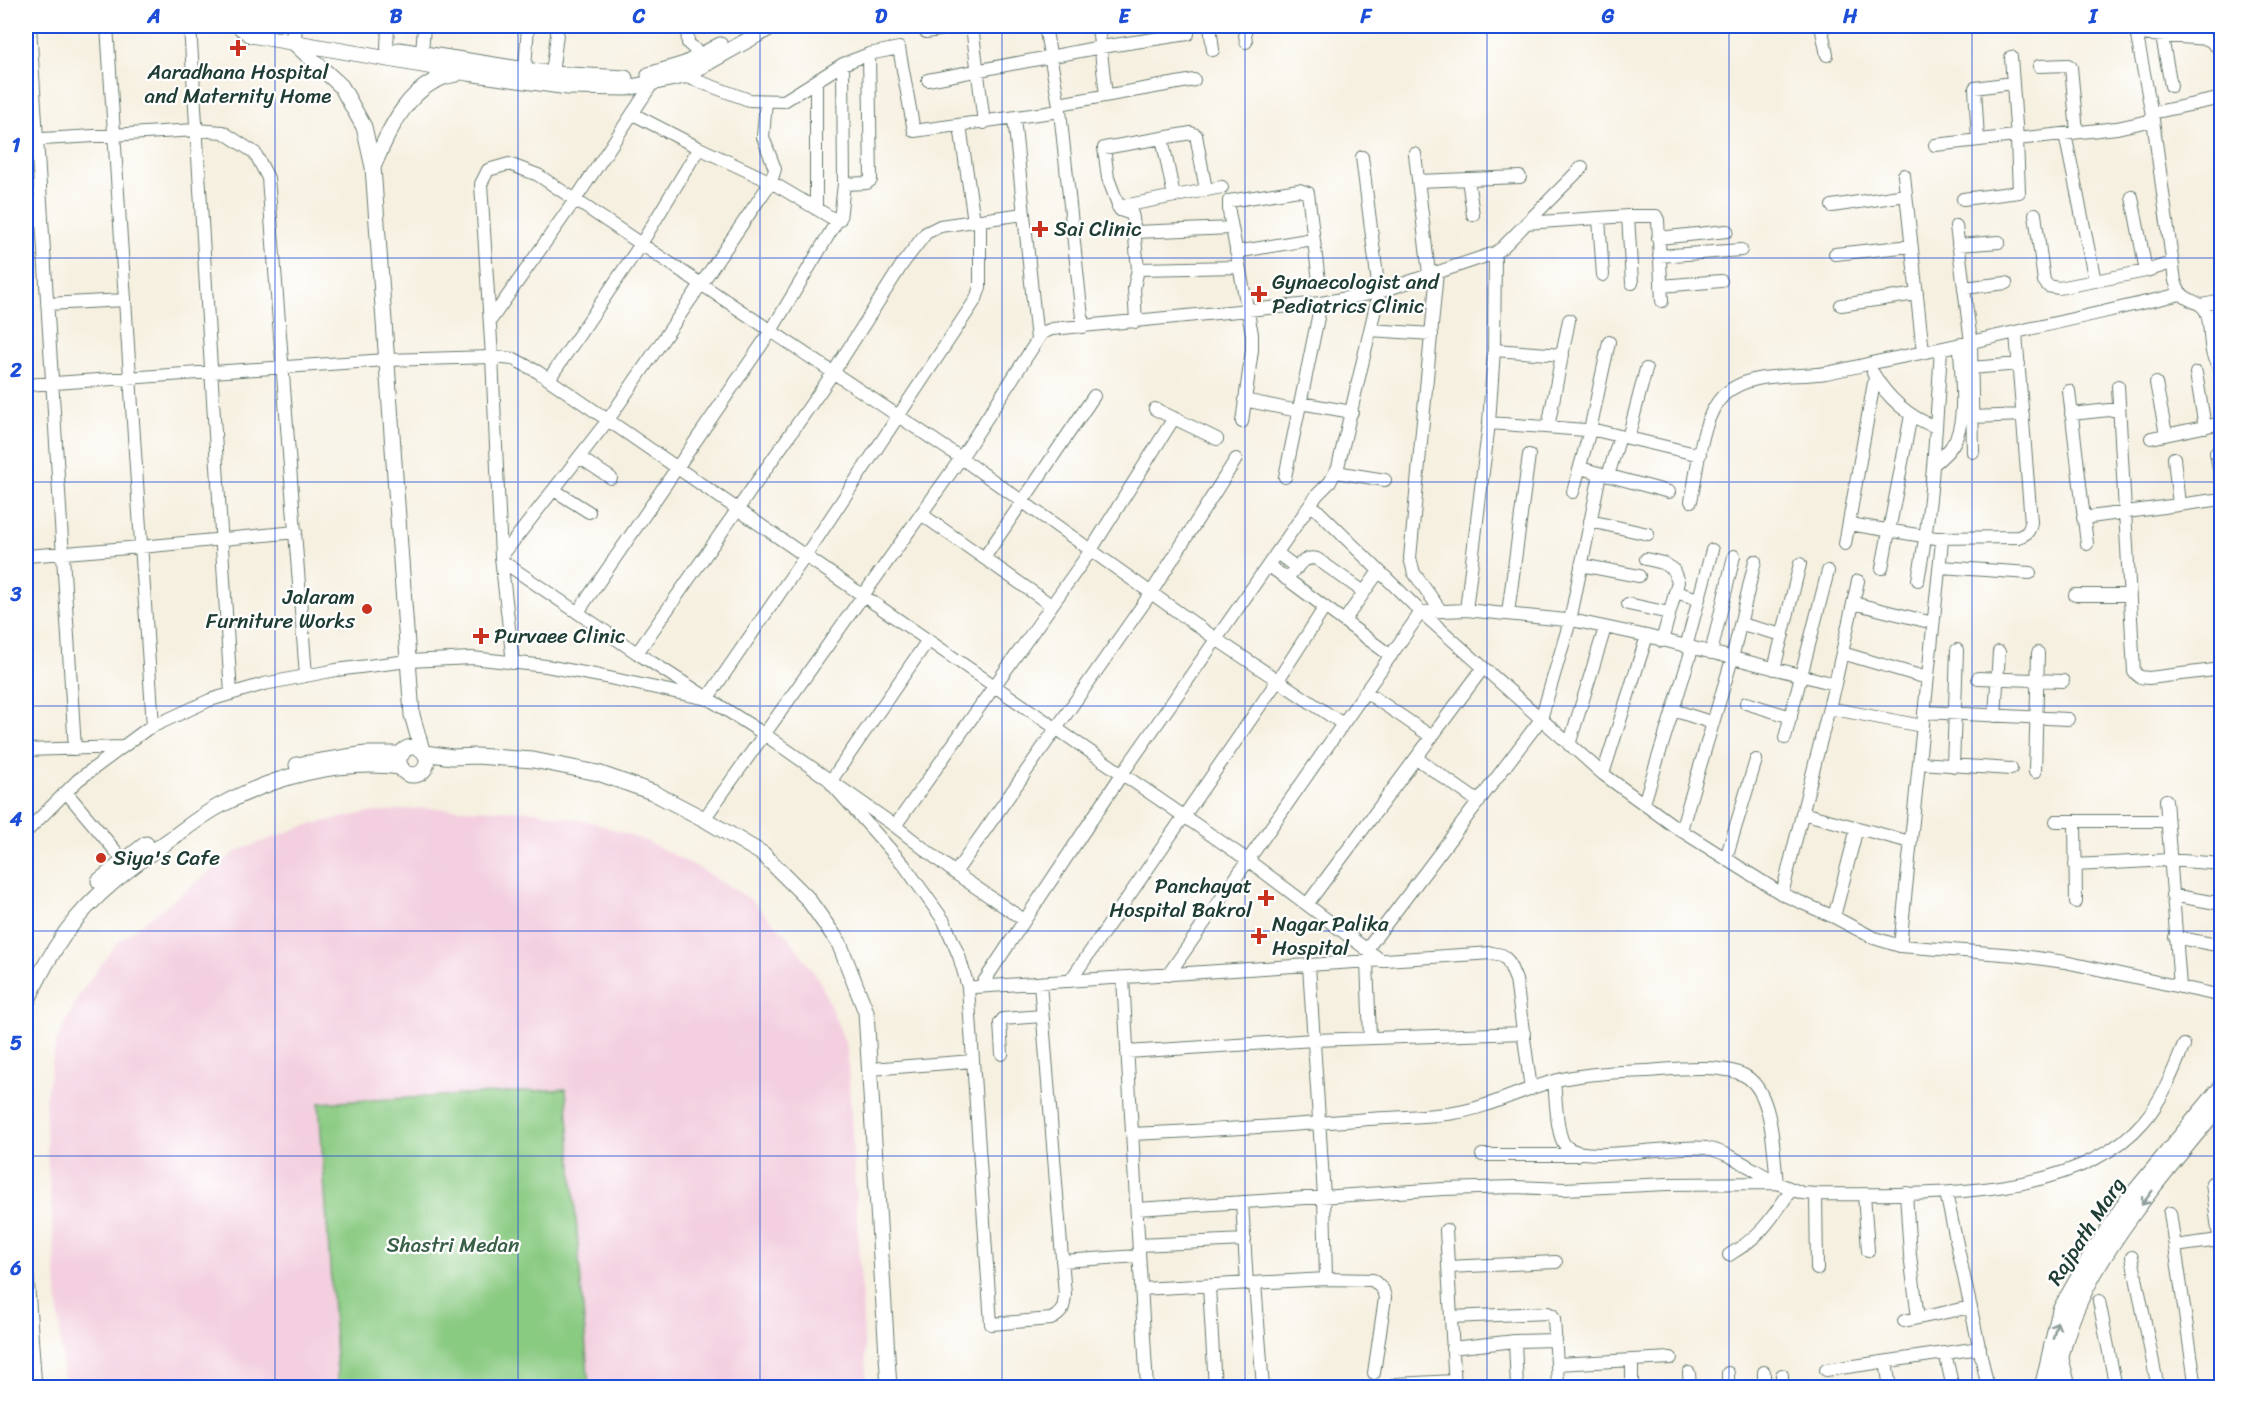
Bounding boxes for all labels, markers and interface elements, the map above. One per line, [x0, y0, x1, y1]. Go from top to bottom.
text: A [146, 0, 161, 34]
text: B [390, 0, 403, 34]
text: C [632, 0, 646, 34]
text: D [875, 0, 888, 34]
text: E [1118, 0, 1131, 34]
text: F [1360, 0, 1373, 34]
text: G [1601, 0, 1615, 34]
text: H [1842, 0, 1858, 34]
text: I [2088, 0, 2099, 34]
marker: Aaradhana Hospital and Maternity Home [229, 39, 247, 57]
place label: Aaradhana Hospital and Maternity Home [145, 53, 331, 115]
text: 1 [12, 128, 21, 163]
place label: Sai Clinic [1054, 210, 1142, 248]
marker: Sai Clinic [1031, 220, 1049, 238]
place label: Gynaecologist and Pediatrics Clinic [1272, 263, 1441, 325]
marker: Gynaecologist and Pediatrics Clinic [1250, 285, 1268, 303]
text: 2 [9, 353, 22, 388]
text: 3 [10, 577, 22, 612]
place label: Jalaram Furniture Works [206, 578, 355, 640]
marker: Jalaram Furniture Works [360, 602, 374, 616]
place label: Purvaee Clinic [494, 617, 626, 655]
marker: Purvaee Clinic [472, 627, 490, 645]
text: 4 [9, 802, 23, 837]
place label: Siya's Cafe [113, 839, 220, 877]
marker: Siya's Cafe [94, 851, 108, 865]
place label: Panchayat Hospital Bakrol [1109, 867, 1253, 929]
marker: Panchayat Hospital Bakrol [1257, 889, 1275, 907]
place label: Nagar Palika Hospital [1272, 905, 1389, 967]
marker: Nagar Palika Hospital [1250, 927, 1268, 945]
text: 5 [10, 1026, 22, 1061]
street label: Rajpath Marg [2036, 1169, 2136, 1293]
one-way arrow [2140, 1190, 2153, 1206]
park label: Shastri Medan [387, 1226, 520, 1264]
text: 6 [9, 1251, 22, 1286]
one-way arrow [2050, 1321, 2062, 1340]

